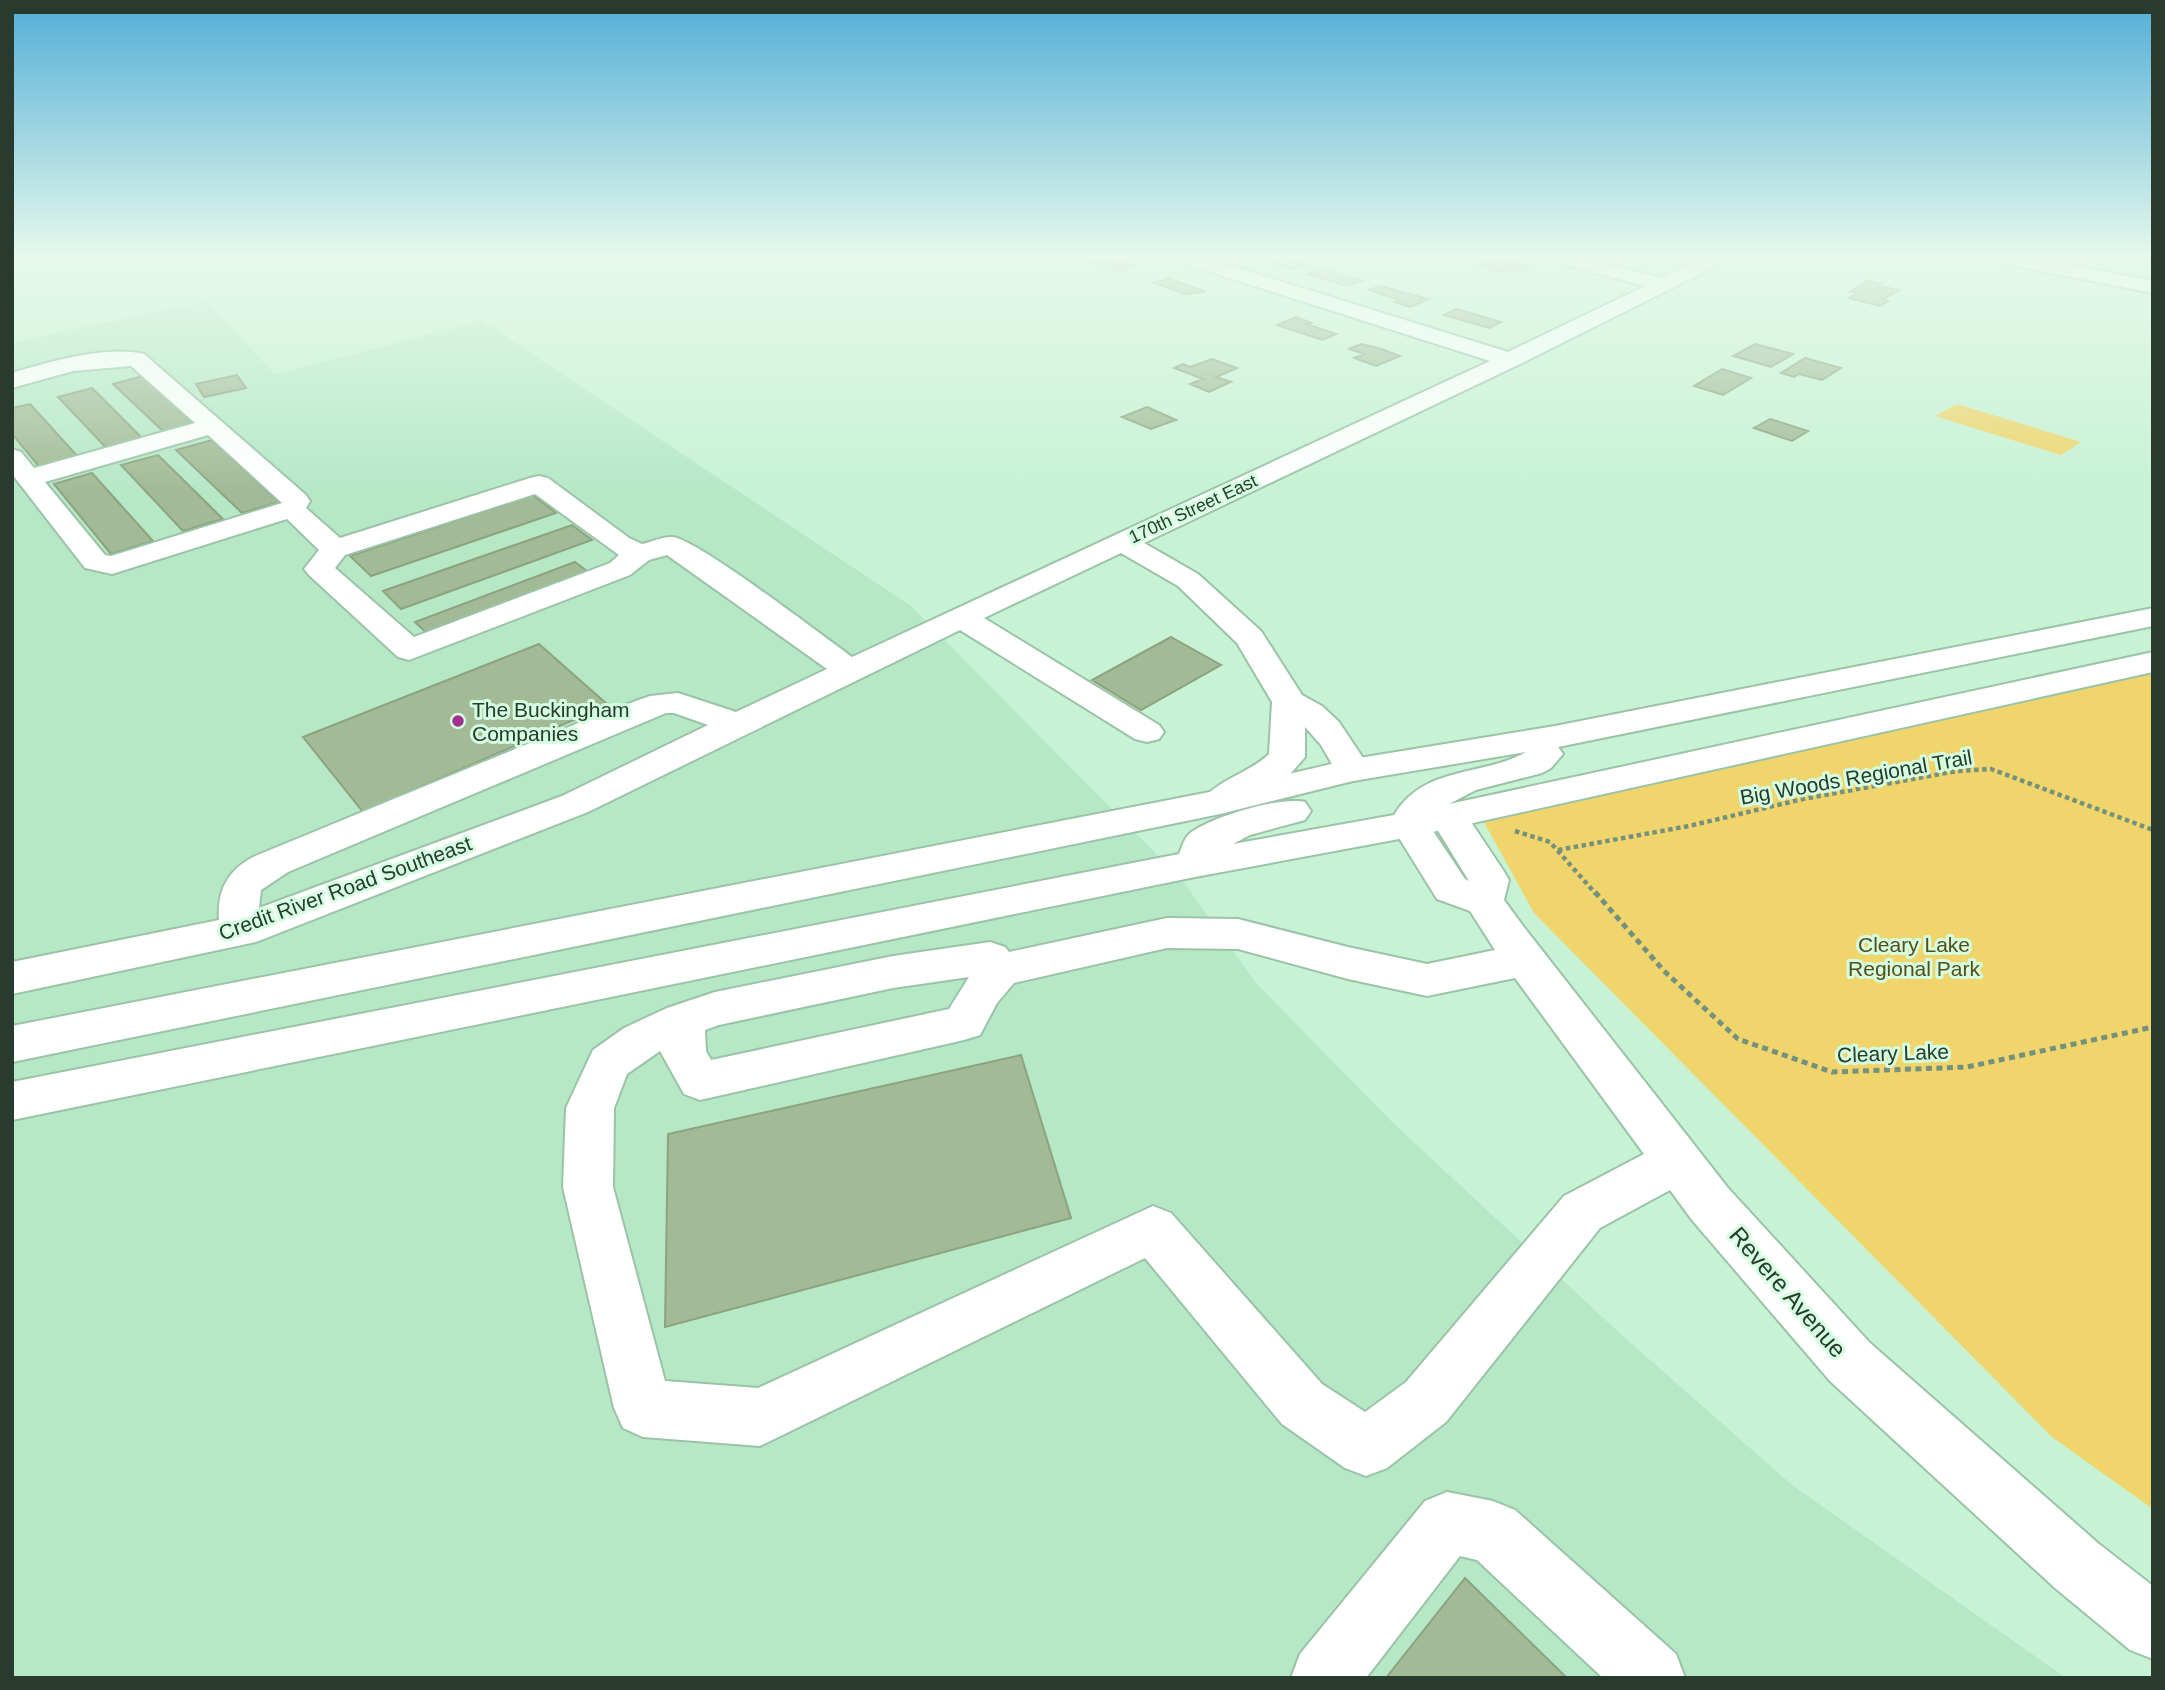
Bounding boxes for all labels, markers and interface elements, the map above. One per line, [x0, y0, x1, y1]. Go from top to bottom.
street label: 170th Street East [1126, 471, 1260, 547]
place label: The Buckingham Companies [472, 698, 630, 745]
marker: The Buckingham Companies [450, 713, 466, 729]
street label: Big Woods Regional Trail [1738, 745, 1974, 809]
street label: Credit River Road Southeast [215, 831, 475, 945]
park label: Cleary Lake Regional Park [1848, 933, 1980, 980]
street label: Cleary Lake [1837, 1040, 1949, 1066]
street label: Revere Avenue [1724, 1221, 1852, 1363]

